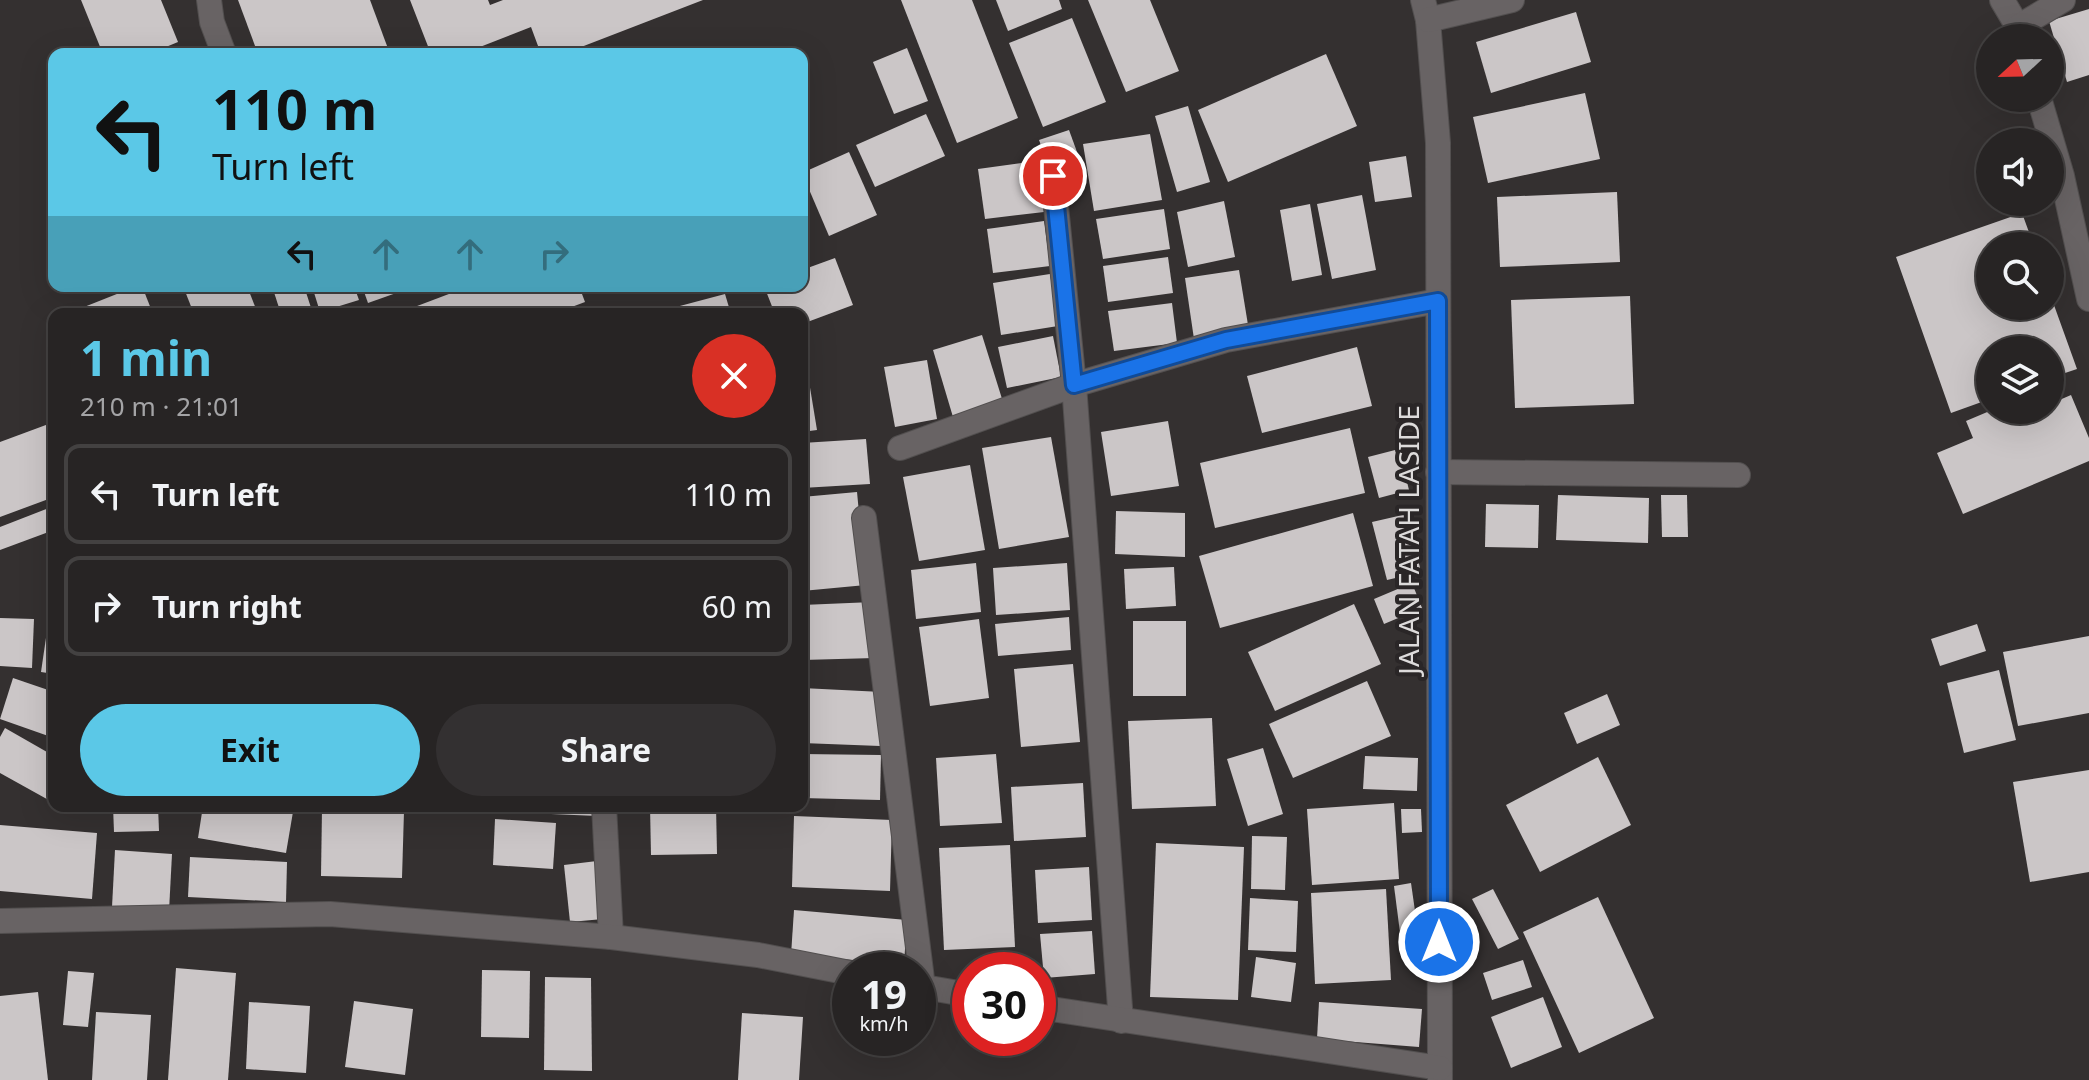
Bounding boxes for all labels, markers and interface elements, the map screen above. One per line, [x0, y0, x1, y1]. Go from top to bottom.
north arrow [1976, 24, 2064, 112]
map controls [1976, 24, 2064, 424]
text: 110 m [212, 70, 377, 146]
icon: left [80, 80, 184, 184]
button: sound [1976, 128, 2064, 216]
text: Turn left [212, 142, 354, 191]
pin [1019, 142, 1087, 210]
icon: arrive [1031, 154, 1075, 198]
icon: left [280, 232, 324, 276]
icon: ahead [364, 232, 408, 276]
icon: ahead [448, 232, 492, 276]
icon: right [532, 232, 576, 276]
button: search [1976, 232, 2064, 320]
text: 1 min [80, 325, 212, 390]
button: close [692, 334, 776, 418]
button: layers [1976, 336, 2064, 424]
text: 210 m · 21:01 [80, 388, 243, 424]
street label: JALAN FATAH LASIDE [1389, 405, 1427, 678]
icon: left [84, 472, 128, 516]
text: Turn left [152, 474, 280, 515]
text: 110 m [685, 474, 772, 515]
icon: right [84, 584, 128, 628]
text: Turn right [152, 586, 302, 627]
text: 60 m [702, 586, 772, 627]
button: Exit [80, 704, 420, 796]
button: Share [436, 704, 776, 796]
position arrow [1397, 900, 1481, 984]
speed limit sign: 30 [952, 952, 1056, 1056]
text: 19 [861, 966, 907, 1021]
text: km/h [859, 1010, 909, 1037]

